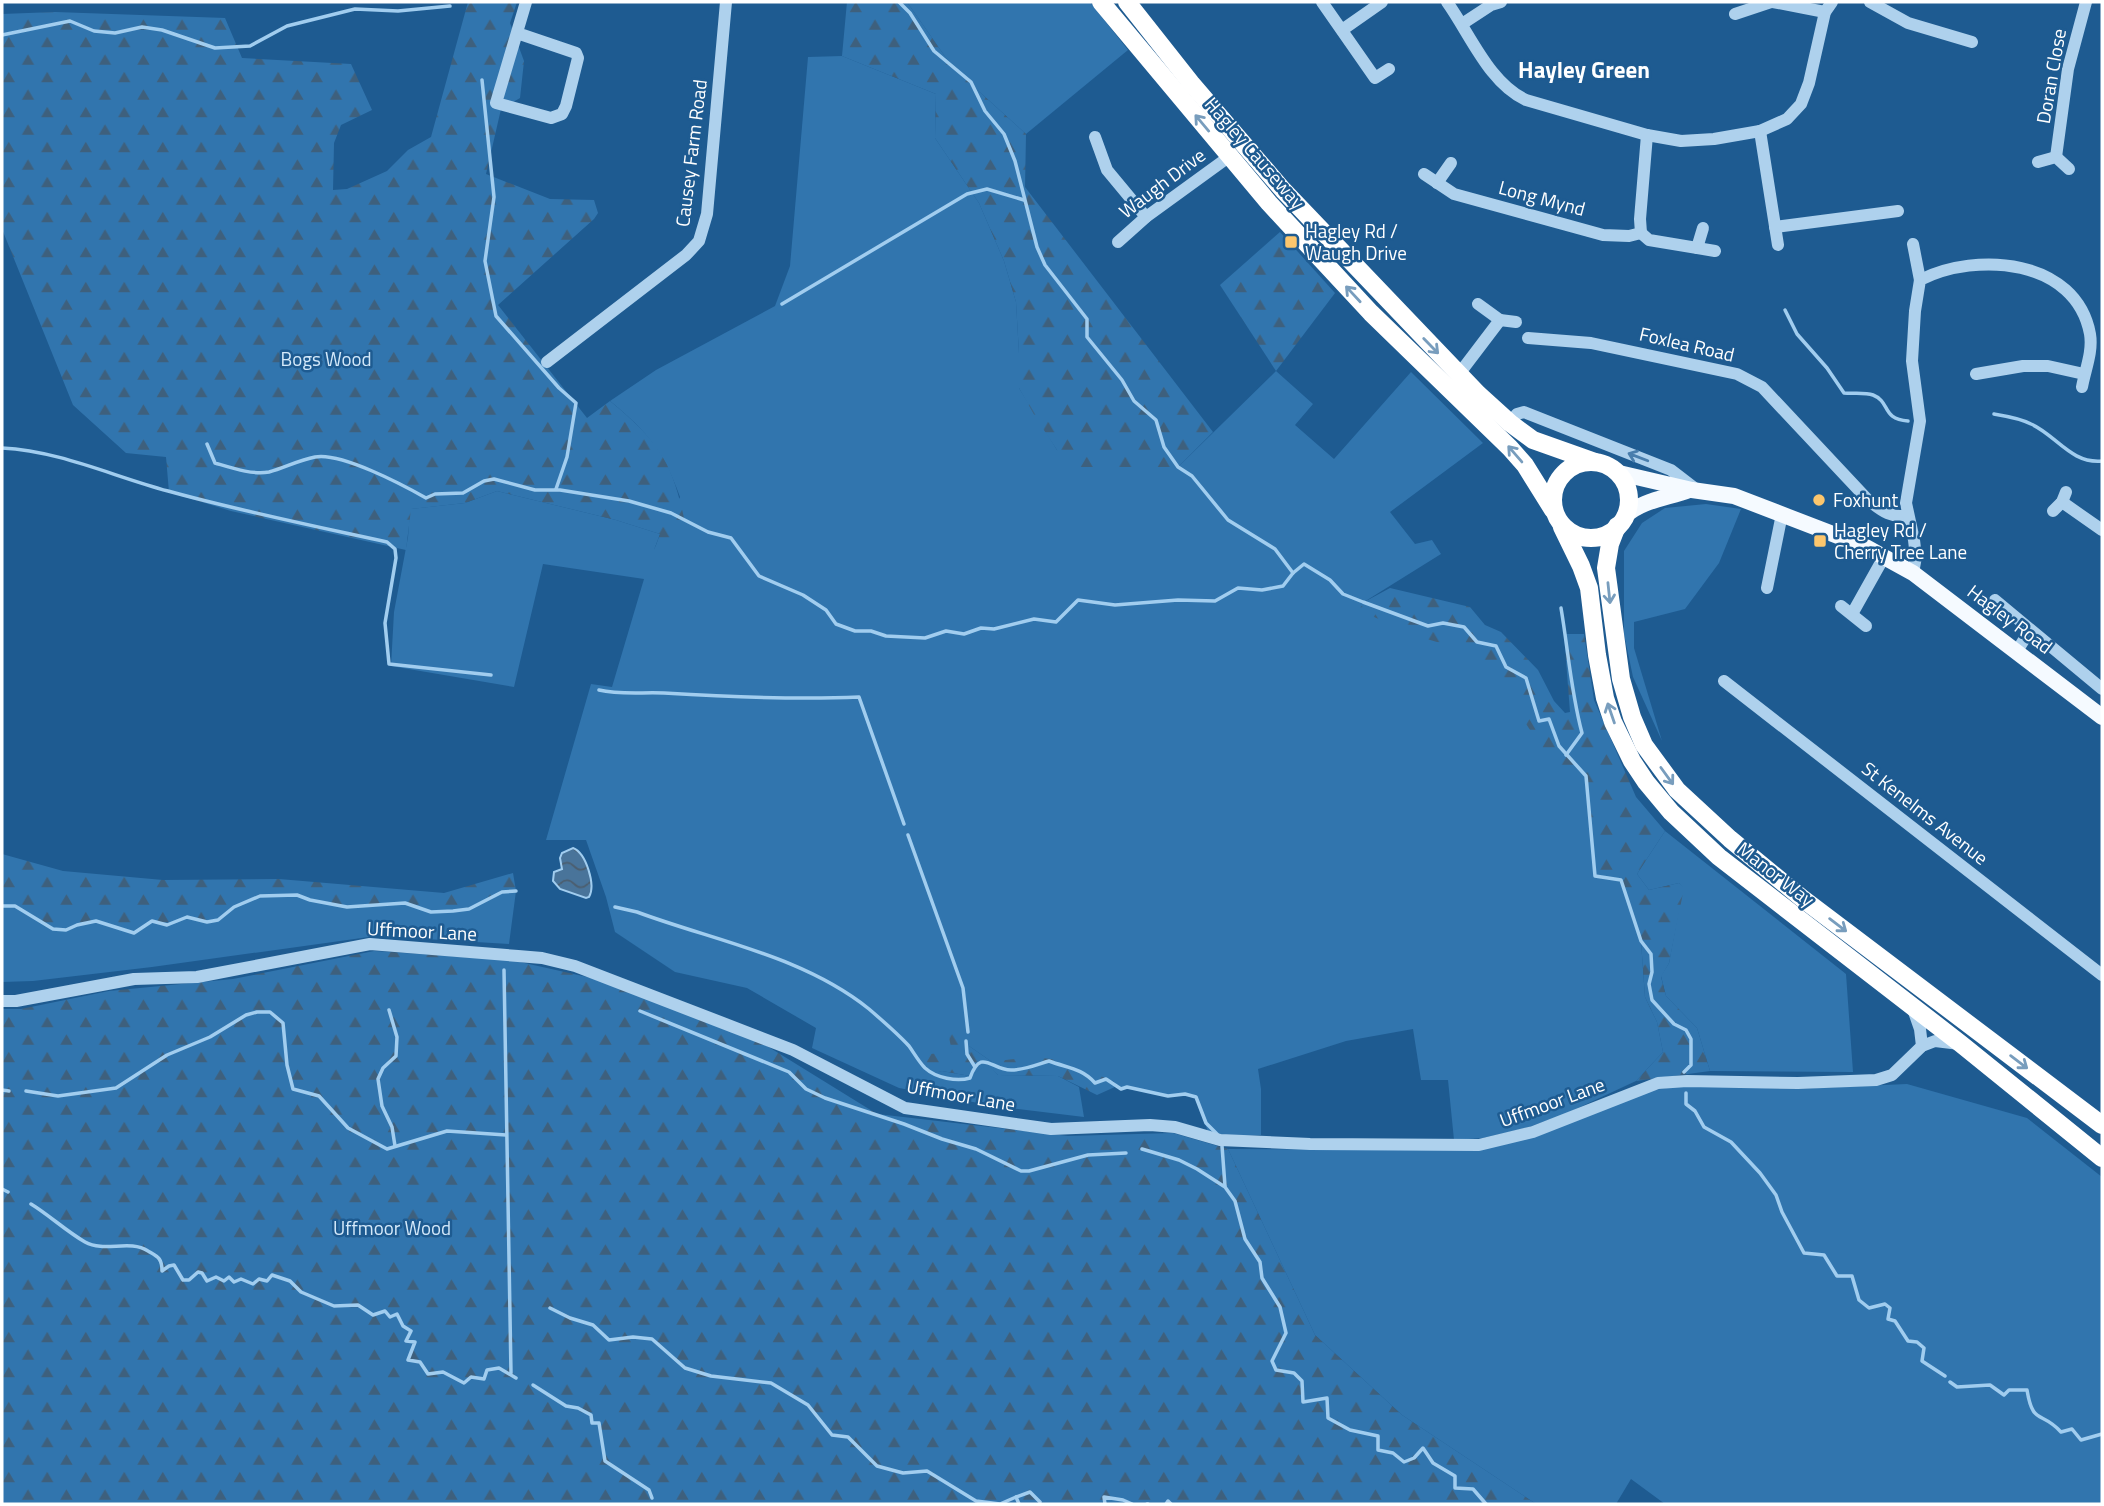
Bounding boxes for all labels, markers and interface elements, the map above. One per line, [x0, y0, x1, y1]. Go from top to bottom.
street label: Doran Close [2028, 26, 2073, 126]
district label: Hayley Green [1518, 52, 1650, 87]
street label: Causey Farm Road [667, 78, 714, 228]
street label: Hagley Causeway [1198, 90, 1312, 215]
one-way arrow [1194, 115, 1210, 133]
street label: Waugh Drive [1112, 140, 1211, 225]
street label: Long Mynd [1496, 172, 1589, 223]
place label: Hagley Rd / Waugh Drive [1305, 216, 1407, 267]
marker: Hagley Rd / Waugh Drive [1283, 234, 1299, 250]
one-way arrow [1345, 286, 1362, 303]
street label: Foxlea Road [1637, 318, 1738, 369]
one-way arrow [1423, 338, 1440, 355]
park label: Bogs Wood [280, 344, 372, 373]
one-way arrow [1507, 445, 1523, 463]
one-way arrow [1628, 450, 1649, 463]
place label: Foxhunt [1833, 485, 1898, 514]
marker: Foxhunt [1811, 492, 1827, 508]
place label: Hagley Rd / Cherry Tree Lane [1834, 515, 1967, 566]
marker: Hagley Rd / Cherry Tree Lane [1812, 533, 1828, 549]
street label: Hagley Road [1961, 577, 2059, 660]
one-way arrow [1603, 581, 1616, 603]
one-way arrow [1604, 703, 1616, 725]
street label: St Kenelms Avenue [1856, 754, 1995, 871]
one-way arrow [1660, 766, 1674, 785]
street label: Manor Way [1731, 834, 1821, 913]
street label: Uffmoor Lane [366, 913, 478, 948]
one-way arrow [1828, 918, 1846, 933]
one-way arrow [2009, 1055, 2028, 1070]
street label: Uffmoor Lane [1495, 1069, 1608, 1134]
street label: Uffmoor Lane [904, 1071, 1018, 1118]
park label: Uffmoor Wood [333, 1213, 451, 1242]

